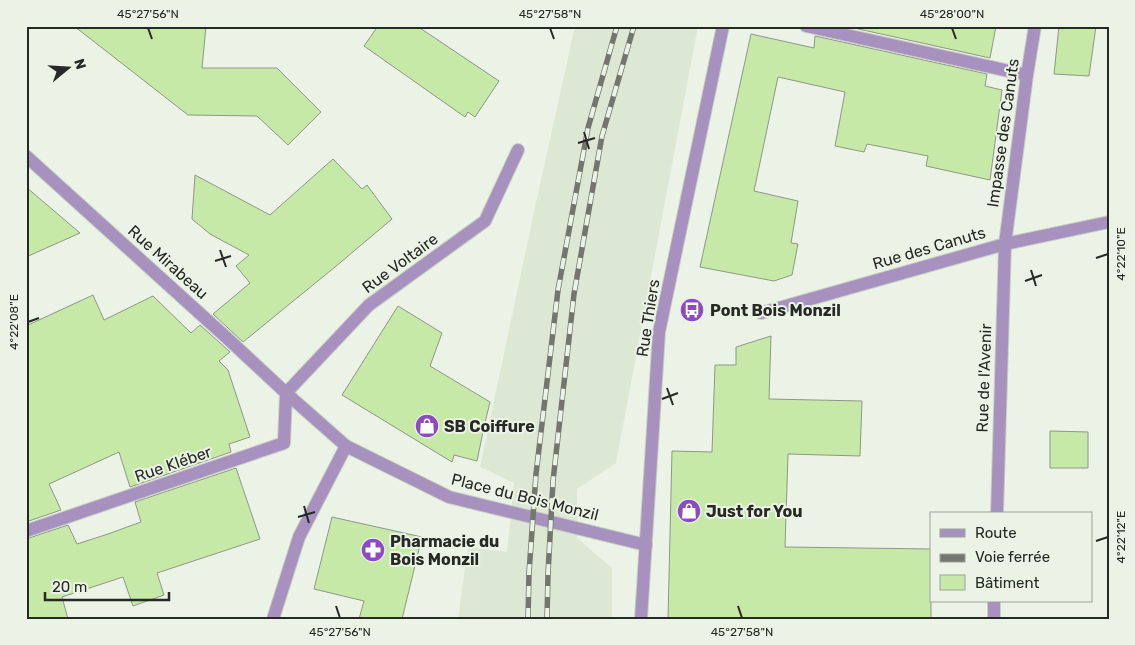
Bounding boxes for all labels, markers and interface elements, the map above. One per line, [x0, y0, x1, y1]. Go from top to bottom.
text: 45°27'56"N [117, 7, 179, 21]
text: 45°27'58"N [519, 7, 581, 21]
text: 45°28'00"N [920, 7, 984, 21]
north arrow [42, 42, 92, 92]
text: N [70, 57, 90, 72]
street label: Impasse des Canuts [983, 57, 1023, 209]
street label: Rue Mirabeau [124, 221, 212, 303]
street label: Rue des Canuts [870, 223, 988, 273]
text: 4°22'10"E [1114, 227, 1128, 281]
street label: Rue Voltaire [358, 229, 442, 297]
street label: Rue Thiers [632, 278, 664, 358]
text: 4°22'08"E [7, 294, 21, 350]
bus stop icon: Pont Bois Monzil [679, 297, 705, 323]
place label: Pont Bois Monzil [710, 301, 841, 320]
street label: Rue de l'Avenir [973, 323, 995, 433]
shop icon: SB Coiffure [414, 413, 440, 439]
place label: SB Coiffure [444, 417, 535, 436]
street label: Rue Kléber [132, 442, 214, 486]
street label: Place du Bois Monzil [449, 470, 601, 524]
shop icon: Just for You [676, 498, 702, 524]
place label: Just for You [706, 502, 803, 521]
text: 4°22'12"E [1114, 511, 1128, 563]
legend [930, 512, 1092, 602]
text: Route [975, 524, 1017, 542]
place label: Pharmacie du Bois Monzil [390, 532, 499, 569]
pharmacy icon: Pharmacie du Bois Monzil [360, 537, 386, 563]
text: Voie ferrée [975, 548, 1050, 566]
scale bar [45, 570, 169, 602]
text: Bâtiment [975, 574, 1039, 592]
text: 20 m [52, 578, 87, 596]
text: 45°27'56"N [309, 625, 371, 639]
text: 45°27'58"N [711, 625, 773, 639]

